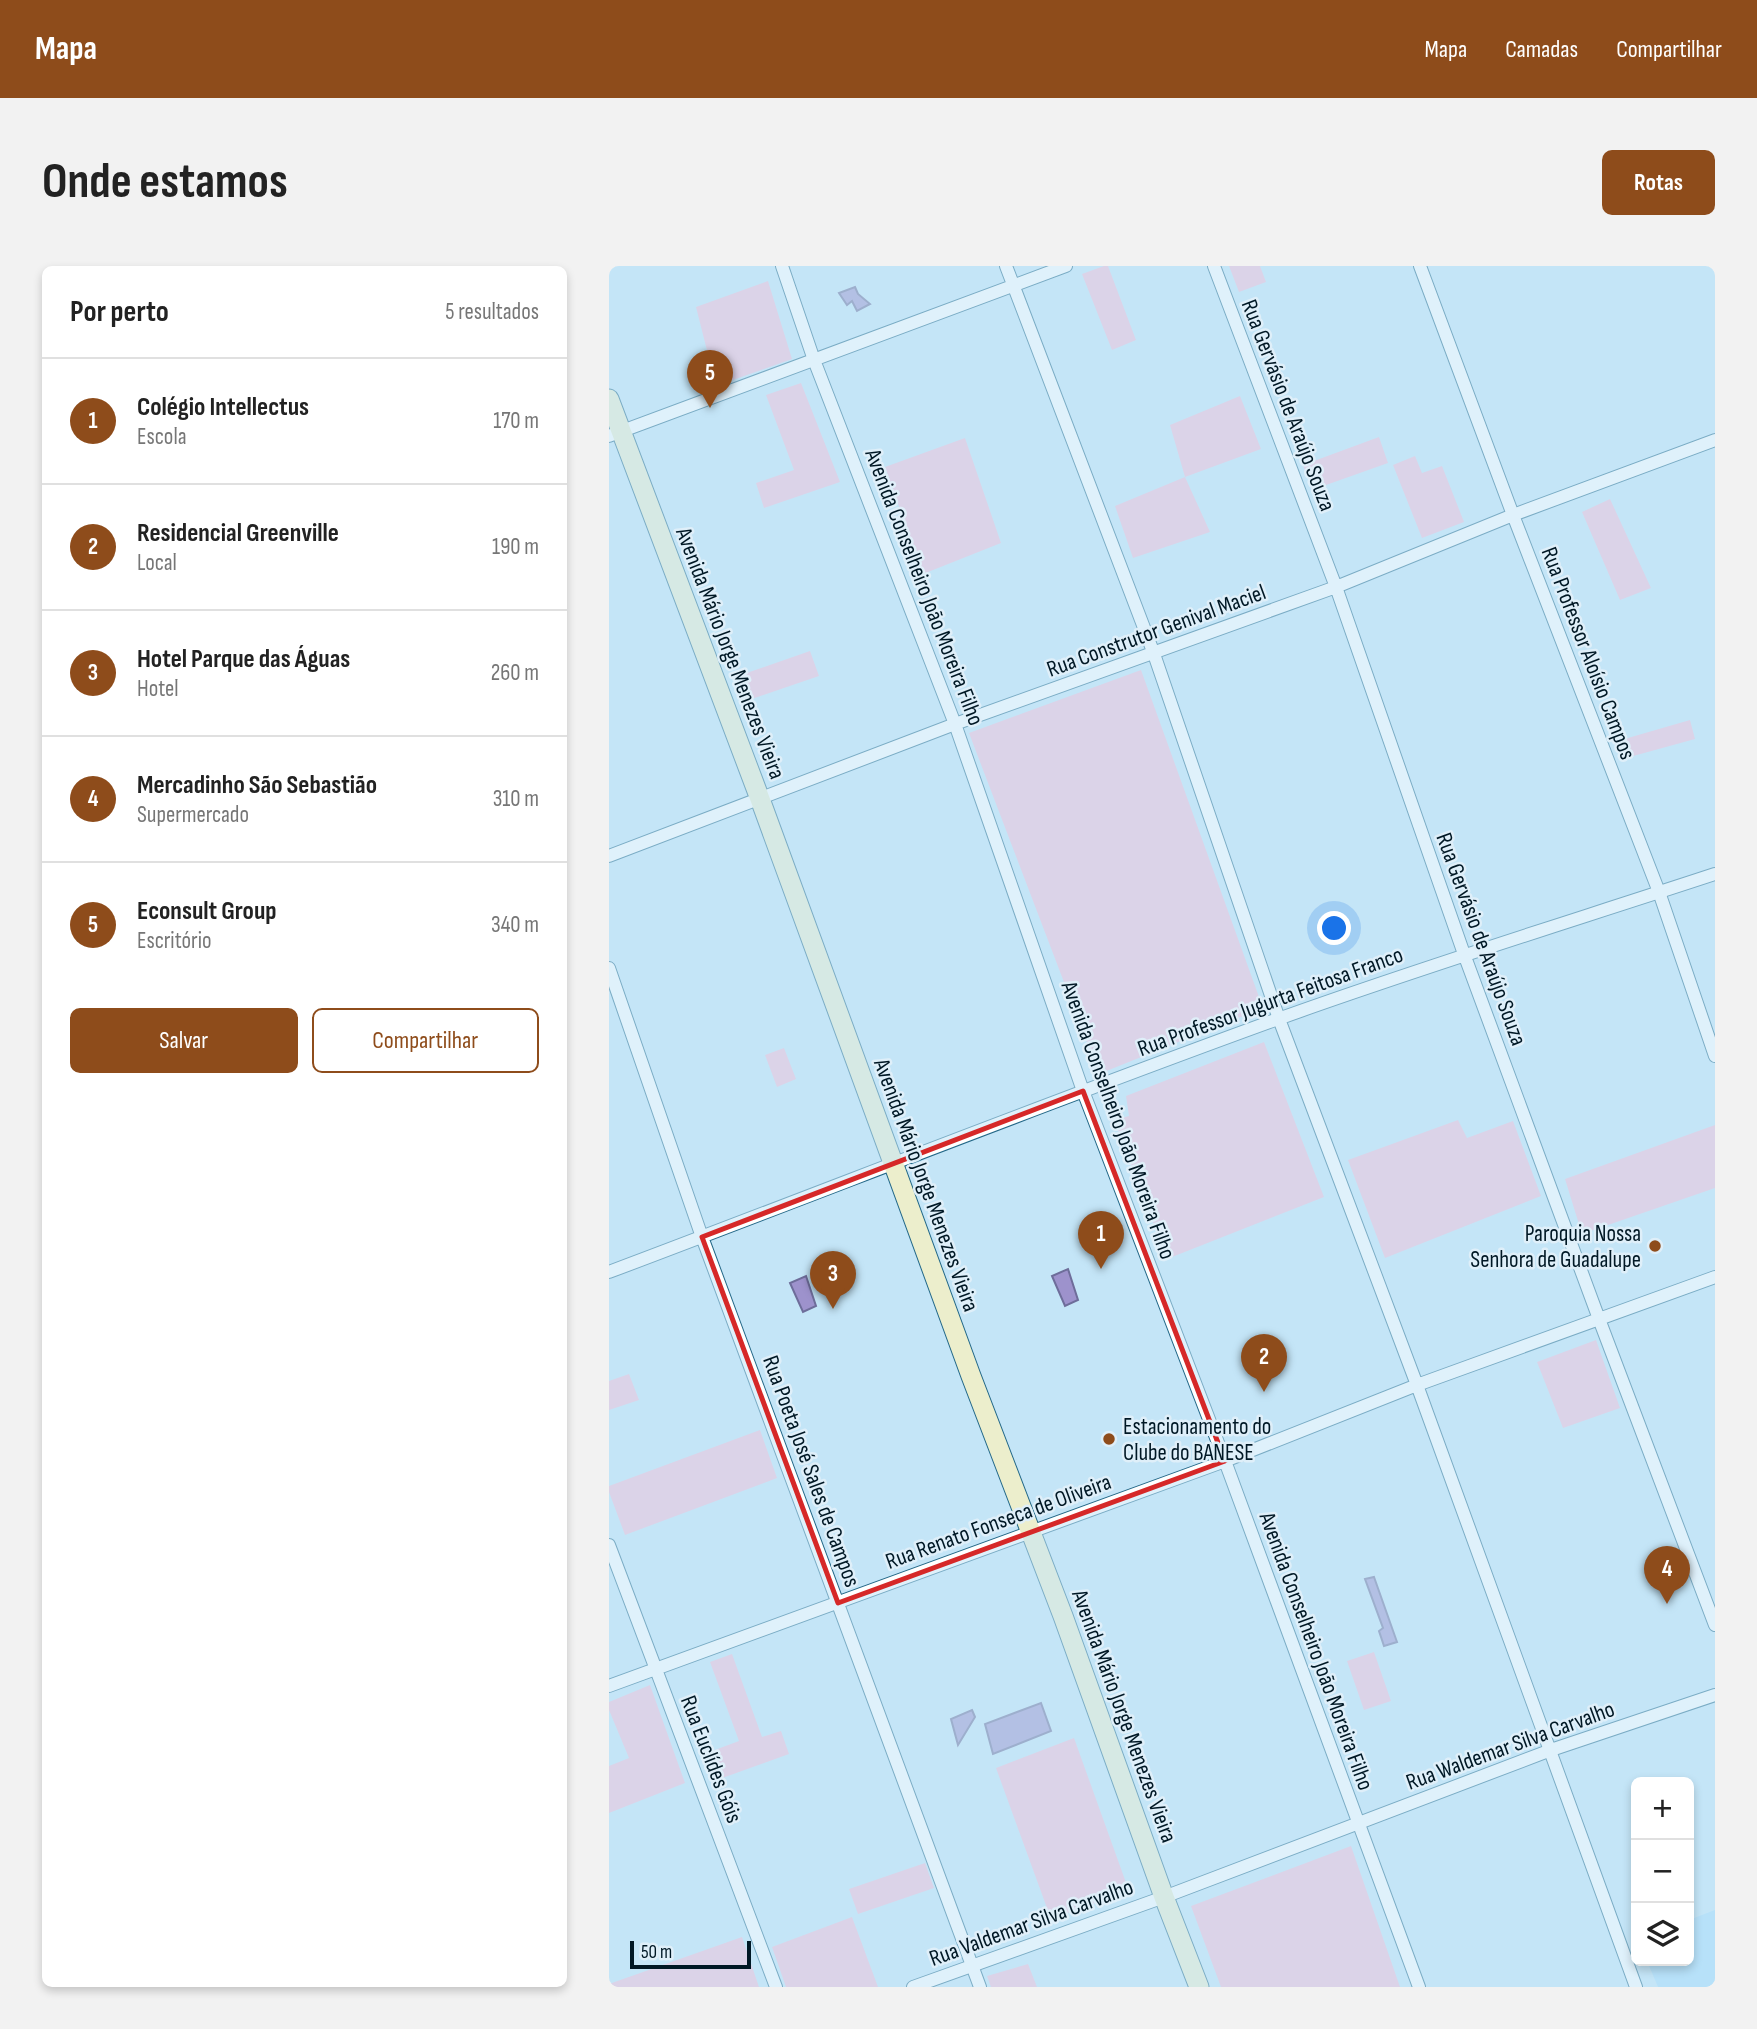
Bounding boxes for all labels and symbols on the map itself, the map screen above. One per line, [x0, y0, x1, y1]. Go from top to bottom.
street label: Rua Gervásio de Araújo Souza [1235, 296, 1341, 515]
pin: 5 [687, 350, 733, 408]
street label: Avenida Conselheiro João Moreira Filho [858, 444, 990, 729]
street label: Avenida Mário Jorge Menezes Vieira [669, 523, 791, 783]
street label: Rua Professor Aloísio Campos [1535, 543, 1642, 764]
street label: Rua Construtor Genival Maciel [1043, 578, 1270, 684]
street label: Rua Gervásio de Araújo Souza [1430, 829, 1533, 1050]
your location [1317, 911, 1351, 945]
street label: Rua Professor Jugurta Feitosa Franco [1134, 941, 1407, 1063]
street label: Avenida Conselheiro João Moreira Filho [1054, 977, 1181, 1263]
street label: Avenida Mário Jorge Menezes Vieira [867, 1054, 985, 1316]
pin: 1 [1078, 1211, 1124, 1269]
place label: Paroquia Nossa Senhora de Guadalupe [1470, 1220, 1641, 1274]
marker: Paroquia Nossa Senhora de Guadalupe [1647, 1238, 1663, 1254]
pin: 3 [810, 1251, 856, 1309]
pin: 2 [1241, 1334, 1287, 1392]
street label: Rua Poeta José Sales de Campos [756, 1352, 866, 1591]
place label: Estacionamento do Clube do BANESE [1123, 1413, 1271, 1467]
marker: Estacionamento do Clube do BANESE [1101, 1431, 1117, 1447]
street label: Rua Renato Fonseca de Oliveira [882, 1468, 1115, 1576]
street label: Avenida Conselheiro João Moreira Filho [1252, 1508, 1379, 1794]
pin: 4 [1644, 1546, 1690, 1604]
street label: Avenida Mário Jorge Menezes Vieira [1065, 1585, 1183, 1847]
street label: Rua Euclídes Góis [674, 1692, 748, 1827]
street label: Rua Waldemar Silva Carvalho [1402, 1695, 1618, 1797]
street label: Rua Valdemar Silva Carvalho [925, 1873, 1137, 1973]
scale bar [630, 1938, 751, 1970]

